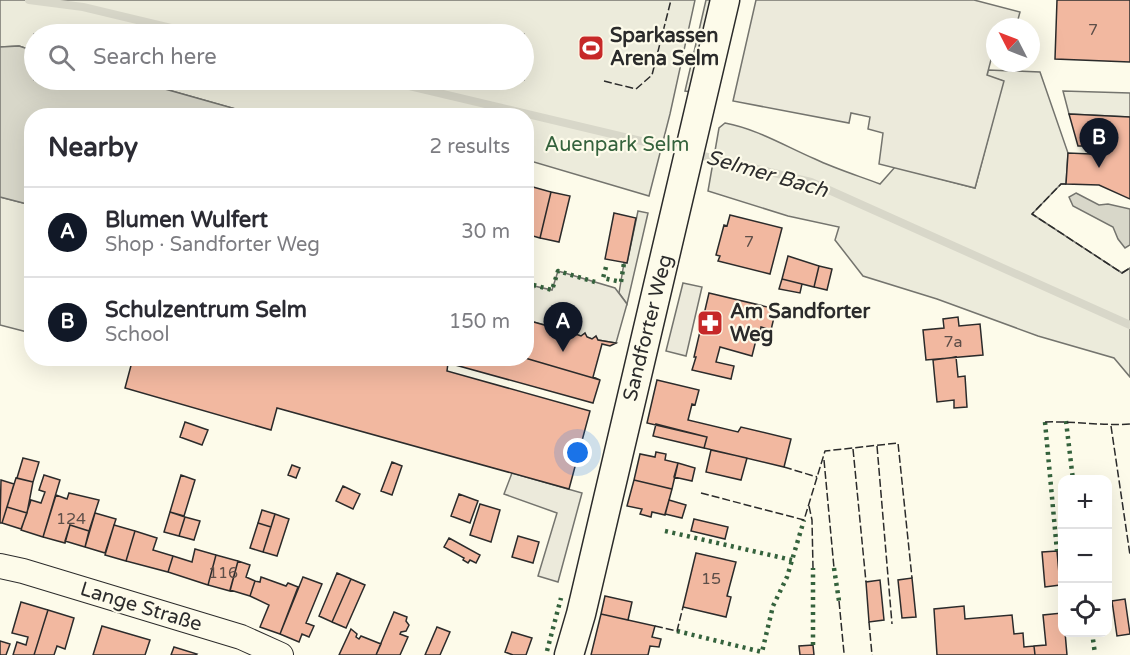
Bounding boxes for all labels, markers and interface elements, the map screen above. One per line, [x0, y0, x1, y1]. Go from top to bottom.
north arrow [986, 18, 1040, 72]
house number: 7 [1088, 20, 1098, 40]
search box [24, 24, 534, 90]
place label: Sparkassen Arena Selm [610, 24, 719, 71]
sports icon: Sparkassen Arena Selm [576, 33, 606, 63]
icon: search [45, 41, 78, 74]
text: Search here [93, 44, 217, 70]
pin: B [1080, 118, 1118, 168]
text: Nearby [48, 132, 138, 163]
park label: Auenpark Selm [545, 133, 689, 157]
text: 2 results [430, 135, 510, 159]
water label: Selmer Bach [703, 145, 832, 204]
text: Blumen Wulfert [105, 207, 268, 233]
text: A [60, 220, 75, 244]
text: 30 m [461, 220, 510, 244]
house number: 7 [744, 232, 754, 252]
text: Shop · Sandforter Weg [105, 233, 320, 257]
street label: Sandforter Weg [618, 252, 678, 404]
text: Schulzentrum Selm [105, 297, 307, 323]
place label: Am Sandforter Weg [730, 300, 870, 347]
pin: A [544, 302, 582, 352]
pharmacy icon: Am Sandforter Weg [695, 308, 725, 338]
text: B [61, 310, 74, 334]
text: 150 m [449, 310, 510, 334]
text: School [105, 323, 169, 347]
house number: 7a [943, 332, 963, 352]
your location [563, 438, 592, 467]
map controls [1058, 475, 1112, 637]
button: + [1058, 475, 1112, 529]
house number: 124 [56, 509, 86, 529]
button: − [1058, 529, 1112, 583]
house number: 116 [208, 563, 238, 583]
house number: 15 [701, 569, 721, 589]
street label: Lange Straße [77, 577, 205, 637]
button: locate [1058, 583, 1112, 637]

